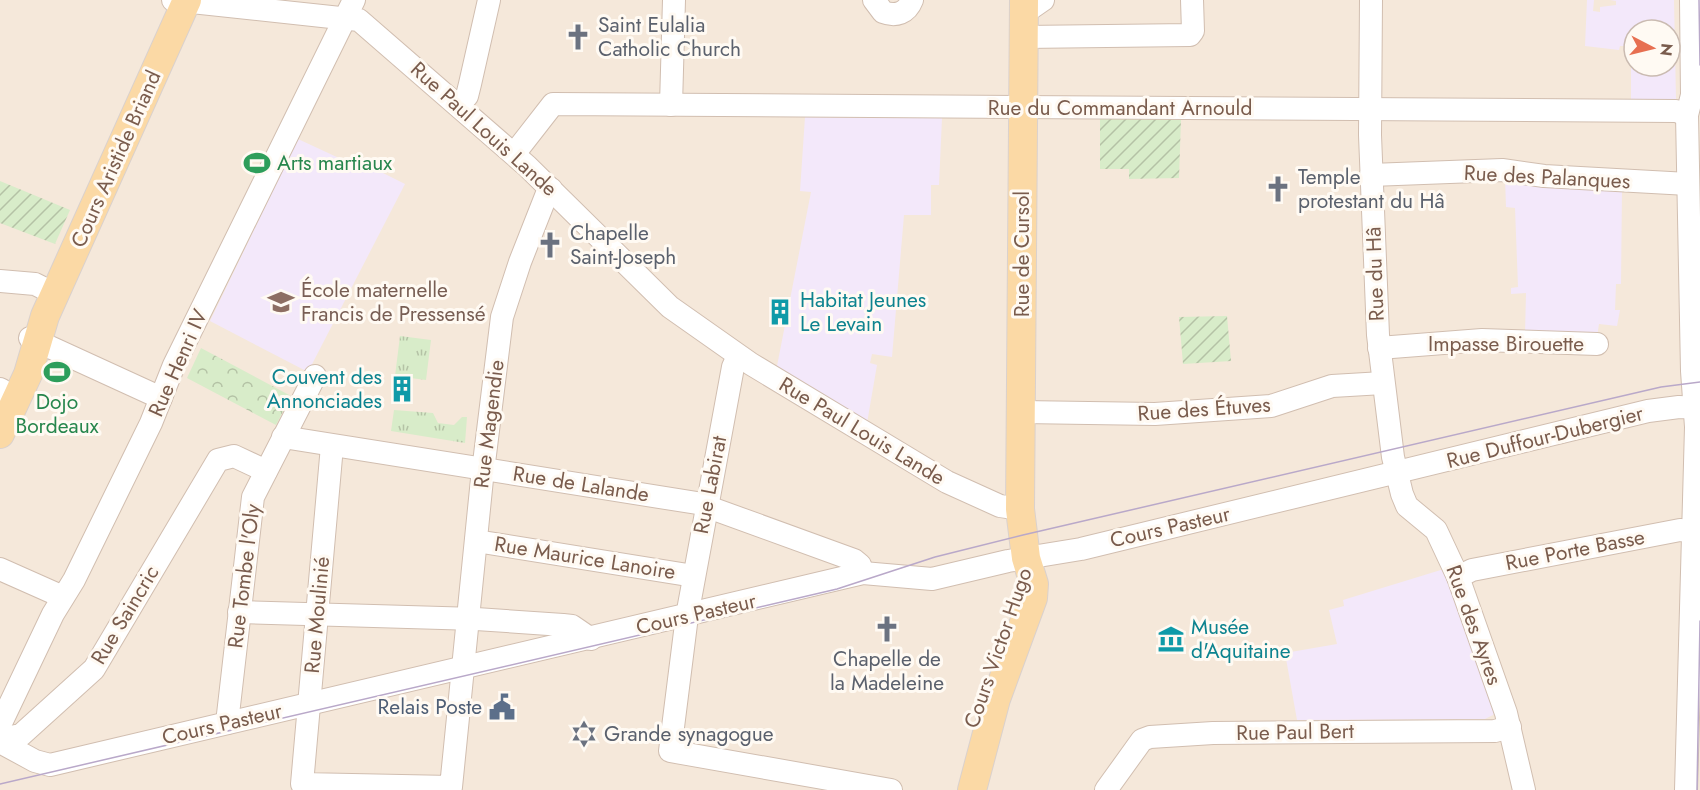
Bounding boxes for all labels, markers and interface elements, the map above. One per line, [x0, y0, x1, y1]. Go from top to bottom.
place label: Saint Eulalia Catholic Church [598, 10, 741, 64]
north arrow [1622, 18, 1682, 78]
church icon: Saint Eulalia Catholic Church [563, 22, 593, 52]
text: N [1654, 42, 1679, 57]
street label: Rue Paul Louis Lande [404, 55, 564, 203]
street label: Cours Aristide Briand [63, 66, 169, 252]
street label: Rue du Commandant Arnould [988, 93, 1252, 123]
sports icon: Arts martiaux [242, 148, 272, 178]
place label: Arts martiaux [277, 148, 392, 178]
street label: Rue des Palanques [1463, 158, 1631, 196]
place label: Temple protestant du Hâ [1298, 162, 1445, 216]
church icon: Temple protestant du Hâ [1263, 174, 1293, 204]
street label: Rue de Cursol [1007, 191, 1037, 317]
place label: Chapelle Saint-Joseph [570, 218, 676, 272]
street label: Rue du Hâ [1358, 226, 1392, 322]
church icon: Chapelle Saint-Joseph [535, 230, 565, 260]
place label: École maternelle Francis de Pressensé [301, 275, 486, 329]
place label: Habitat Jeunes Le Levain [800, 285, 926, 339]
school or university icon: École maternelle Francis de Pressensé [266, 287, 296, 317]
building icon: Habitat Jeunes Le Levain [765, 297, 795, 327]
street label: Rue Henri IV [141, 304, 215, 422]
street label: Impasse Birouette [1428, 329, 1584, 359]
sports icon: Dojo Bordeaux [42, 357, 72, 387]
street label: Rue Magendie [466, 358, 512, 490]
place label: Couvent des Annonciades [267, 362, 382, 416]
street label: Rue Paul Louis Lande [773, 370, 951, 493]
building icon: Couvent des Annonciades [387, 374, 417, 404]
place label: Dojo Bordeaux [15, 387, 99, 441]
street label: Rue des Étuves [1136, 389, 1272, 429]
street label: Rue Duffour-Dubergier [1443, 398, 1647, 476]
street label: Rue Labirat [686, 433, 734, 537]
street label: Rue de Lalande [511, 458, 651, 510]
street label: Cours Pasteur [1107, 498, 1234, 555]
street label: Rue Tombe l'Oly [220, 501, 268, 650]
street label: Rue Porte Basse [1503, 522, 1647, 578]
street label: Rue Maurice Lanoire [492, 529, 678, 587]
street label: Rue Moulinié [297, 555, 337, 675]
street label: Rue Saincric [84, 560, 166, 670]
street label: Rue des Ayres [1438, 561, 1510, 689]
street label: Cours Victor Hugo [957, 564, 1039, 732]
street label: Cours Pasteur [633, 585, 760, 642]
place label: Musée d'Aquitaine [1191, 612, 1291, 666]
church icon: Chapelle de la Madeleine [872, 614, 902, 644]
museum icon: Musée d'Aquitaine [1156, 624, 1186, 654]
place label: Chapelle de la Madeleine [830, 644, 944, 698]
place label: Relais Poste [378, 692, 482, 722]
public building icon: Relais Poste [487, 692, 517, 722]
street label: Cours Pasteur [159, 695, 286, 752]
street label: Rue Paul Bert [1236, 716, 1354, 748]
synagogue icon: Grande synagogue [569, 719, 599, 749]
place label: Grande synagogue [604, 719, 774, 749]

